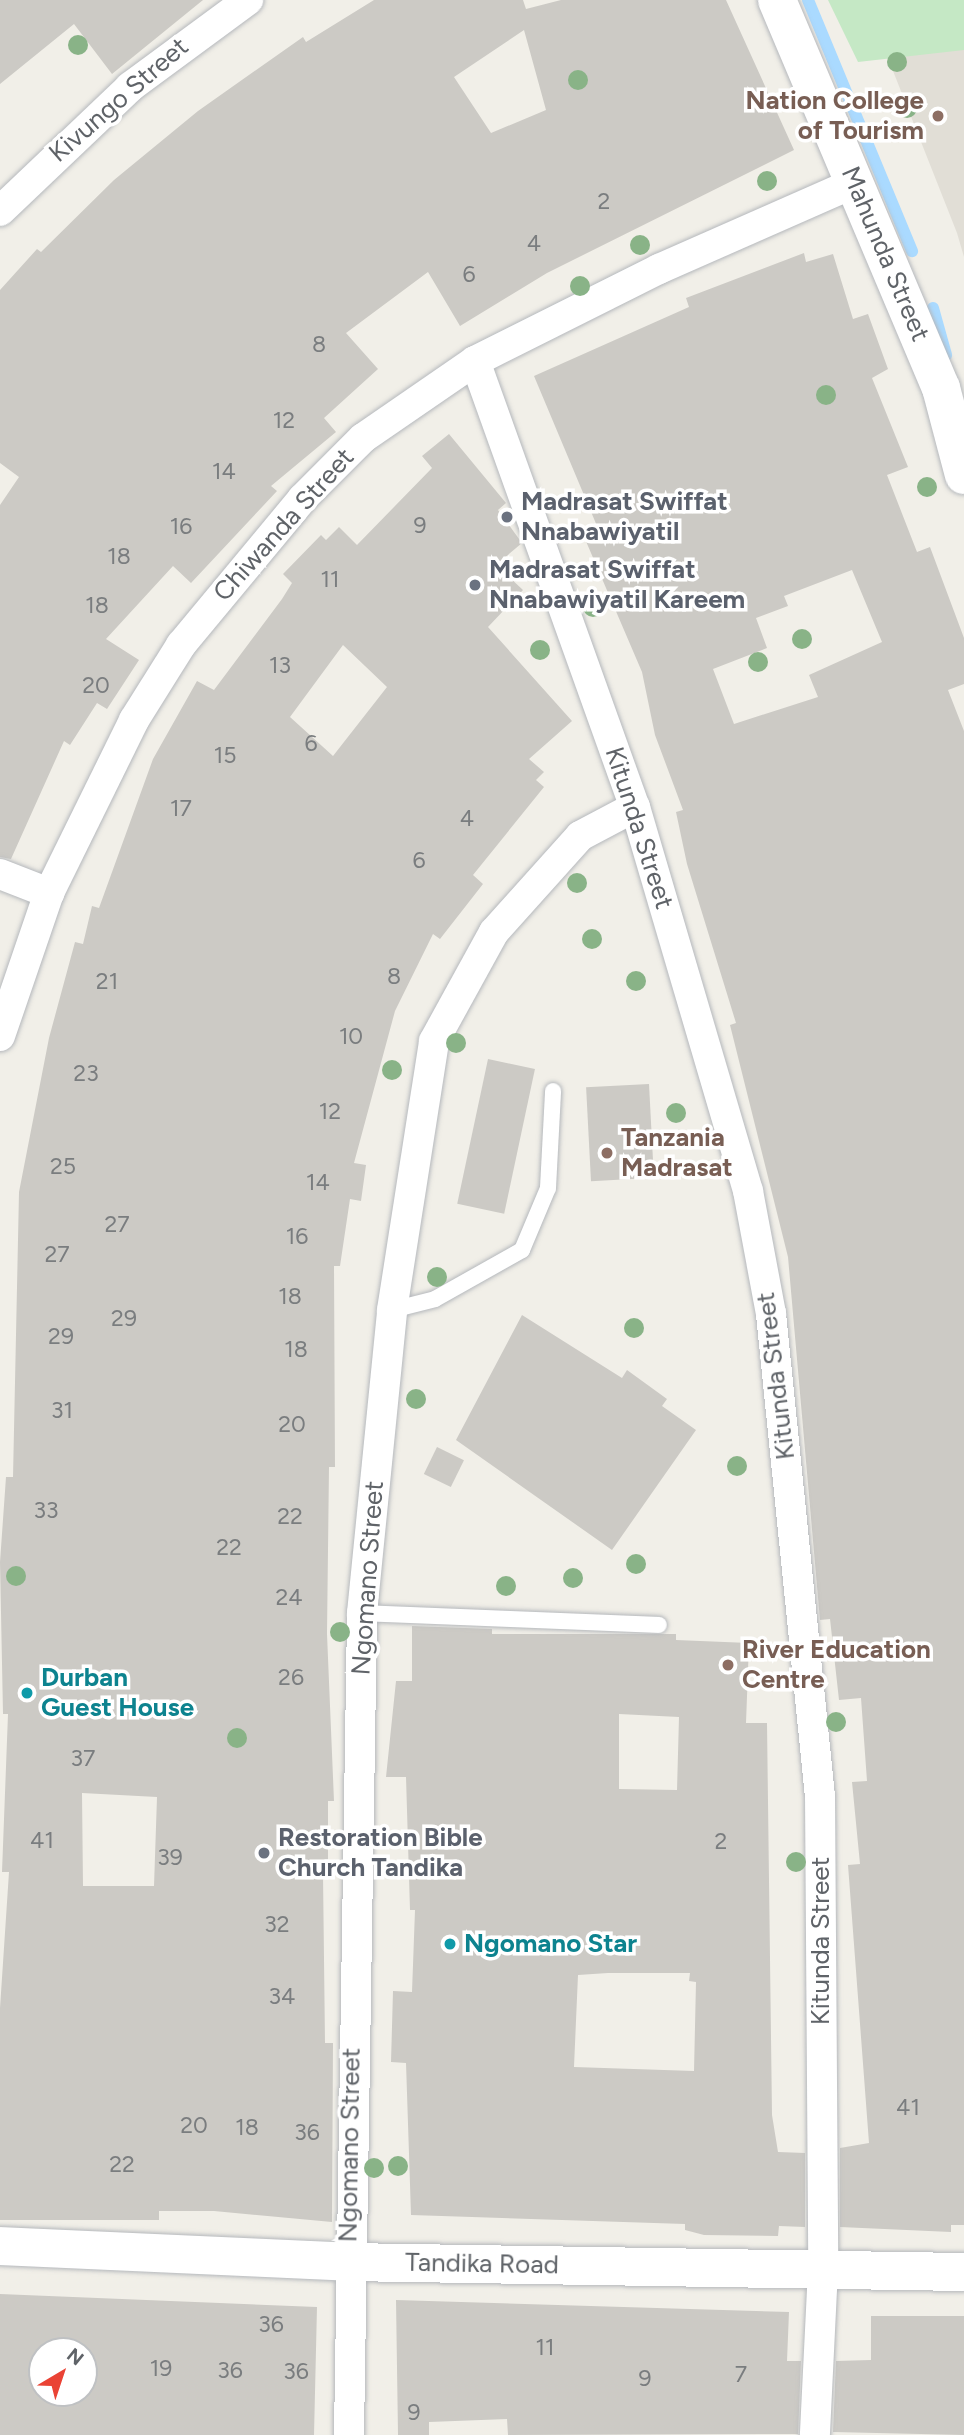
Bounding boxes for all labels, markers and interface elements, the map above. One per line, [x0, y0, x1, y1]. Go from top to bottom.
street label: Kivungo Street [43, 31, 195, 169]
place label: Nation College of Tourism [746, 85, 924, 146]
marker: Nation College of Tourism [930, 108, 946, 124]
street label: Mahunda Street [834, 162, 936, 346]
house number: 2 [598, 187, 610, 215]
house number: 4 [527, 229, 541, 257]
house number: 6 [462, 260, 476, 288]
house number: 8 [312, 330, 326, 358]
house number: 12 [273, 406, 295, 434]
street label: Chiwanda Street [207, 442, 361, 608]
house number: 14 [212, 457, 236, 485]
place label: Madrasat Swiffat Nnabawiyatil [521, 486, 728, 548]
marker: Madrasat Swiffat Nnabawiyatil [499, 509, 515, 525]
house number: 9 [413, 511, 427, 539]
house number: 16 [170, 512, 192, 540]
house number: 18 [107, 542, 131, 570]
place label: Madrasat Swiffat Nnabawiyatil Kareem [489, 554, 745, 616]
house number: 11 [321, 565, 339, 593]
marker: Madrasat Swiffat Nnabawiyatil Kareem [467, 577, 483, 593]
house number: 18 [85, 591, 109, 619]
house number: 13 [269, 651, 291, 679]
house number: 20 [82, 671, 110, 699]
house number: 6 [304, 729, 318, 757]
house number: 15 [214, 741, 236, 769]
street label: Kitunda Street [598, 743, 680, 913]
house number: 17 [170, 794, 192, 822]
house number: 4 [460, 804, 474, 832]
house number: 6 [412, 846, 426, 874]
house number: 8 [387, 962, 401, 990]
house number: 21 [96, 967, 118, 995]
house number: 10 [339, 1022, 363, 1050]
house number: 23 [73, 1059, 99, 1087]
house number: 12 [319, 1097, 341, 1125]
place label: Tanzania Madrasat [621, 1122, 733, 1184]
marker: Tanzania Madrasat [599, 1145, 615, 1161]
house number: 25 [50, 1152, 76, 1180]
house number: 14 [306, 1168, 330, 1196]
house number: 27 [104, 1210, 130, 1238]
house number: 16 [286, 1222, 308, 1250]
house number: 27 [44, 1240, 70, 1268]
house number: 18 [278, 1282, 302, 1310]
street label: Kitunda Street [750, 1290, 802, 1462]
house number: 29 [111, 1304, 137, 1332]
house number: 29 [48, 1322, 74, 1350]
house number: 18 [284, 1335, 308, 1363]
house number: 31 [51, 1396, 73, 1424]
house number: 20 [278, 1410, 306, 1438]
street label: Ngomano Street [346, 1480, 390, 1676]
house number: 33 [33, 1496, 59, 1524]
house number: 22 [277, 1502, 303, 1530]
house number: 22 [216, 1533, 242, 1561]
house number: 24 [275, 1583, 303, 1611]
place label: River Education Centre [742, 1634, 931, 1696]
marker: River Education Centre [720, 1657, 736, 1673]
place label: Durban Guest House [41, 1662, 194, 1724]
house number: 26 [278, 1663, 304, 1691]
marker: Durban Guest House [19, 1685, 35, 1701]
house number: 37 [71, 1744, 95, 1772]
place label: Restoration Bible Church Tandika [278, 1822, 483, 1884]
house number: 41 [30, 1826, 54, 1854]
house number: 2 [715, 1827, 727, 1855]
house number: 39 [157, 1843, 183, 1871]
marker: Restoration Bible Church Tandika [256, 1845, 272, 1861]
street label: Kitunda Street [805, 1857, 837, 2025]
house number: 32 [264, 1910, 290, 1938]
place label: Ngomano Star [464, 1928, 637, 1960]
marker: Ngomano Star [442, 1936, 458, 1952]
house number: 34 [269, 1982, 295, 2010]
street label: Ngomano Street [333, 2047, 367, 2243]
house number: 41 [896, 2093, 920, 2121]
house number: 20 [180, 2111, 208, 2139]
house number: 18 [235, 2113, 259, 2141]
house number: 36 [294, 2118, 320, 2146]
house number: 22 [109, 2150, 135, 2178]
street label: Tandika Road [405, 2247, 559, 2281]
house number: 36 [258, 2310, 284, 2338]
house number: 11 [536, 2333, 554, 2361]
north arrow [28, 2337, 98, 2407]
text: N [62, 2343, 88, 2370]
house number: 19 [150, 2354, 172, 2382]
house number: 36 [217, 2356, 243, 2384]
house number: 36 [283, 2357, 309, 2385]
house number: 7 [735, 2360, 747, 2388]
house number: 9 [638, 2364, 652, 2392]
house number: 9 [407, 2398, 421, 2426]

